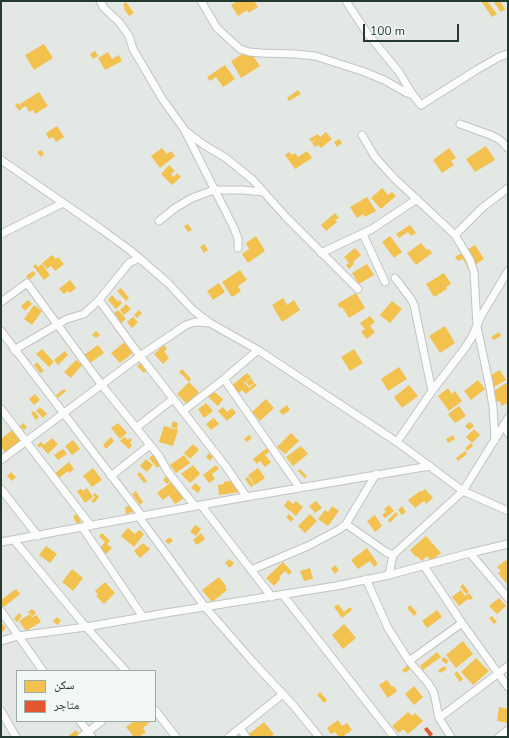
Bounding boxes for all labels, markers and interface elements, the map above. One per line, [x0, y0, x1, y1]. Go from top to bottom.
scale bar [365, 16, 461, 42]
text: 100 m [370, 23, 405, 39]
legend [16, 670, 156, 722]
text: سكن [54, 677, 74, 693]
text: متاجر [54, 697, 79, 713]

